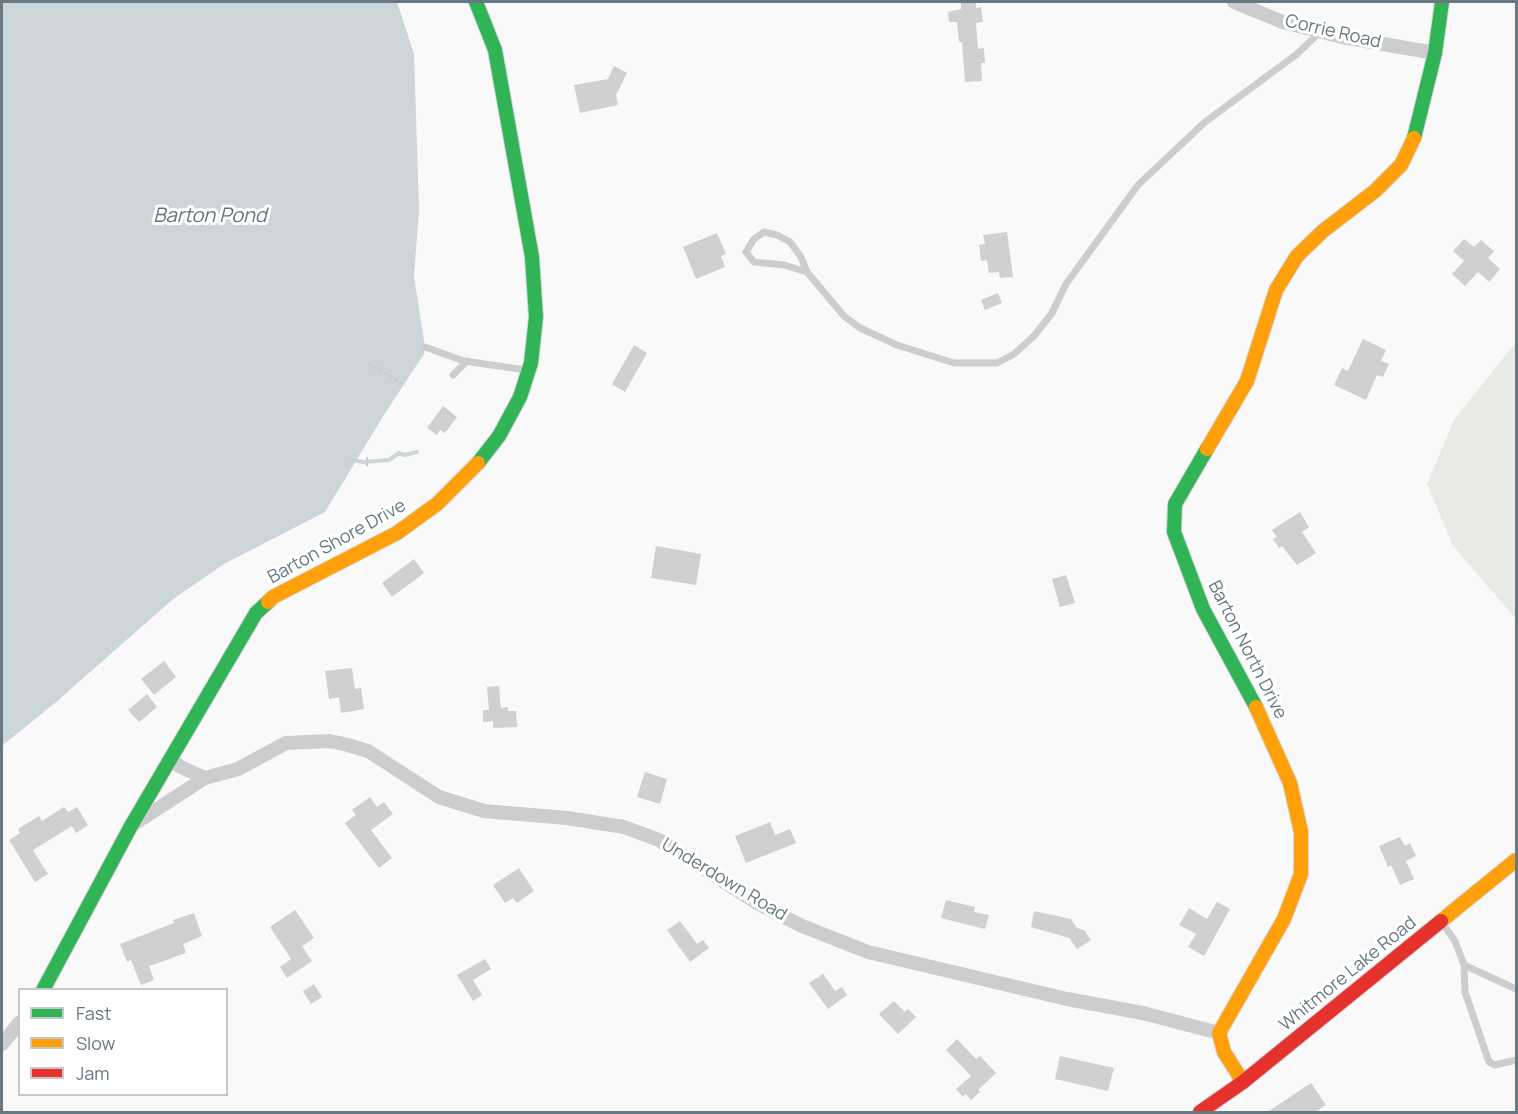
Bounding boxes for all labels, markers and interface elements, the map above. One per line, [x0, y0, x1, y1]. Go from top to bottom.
street label: Corrie Road [1283, 11, 1383, 53]
water label: Barton Pond [153, 204, 267, 228]
street label: Barton Shore Drive [264, 495, 410, 589]
street label: Barton North Drive [1203, 577, 1291, 723]
street label: Underdown Road [657, 834, 791, 926]
street label: Whitmore Lake Road [1275, 912, 1421, 1036]
legend [18, 988, 228, 1096]
text: Fast [76, 1001, 111, 1025]
text: Slow [76, 1031, 115, 1055]
text: Jam [76, 1061, 110, 1085]

